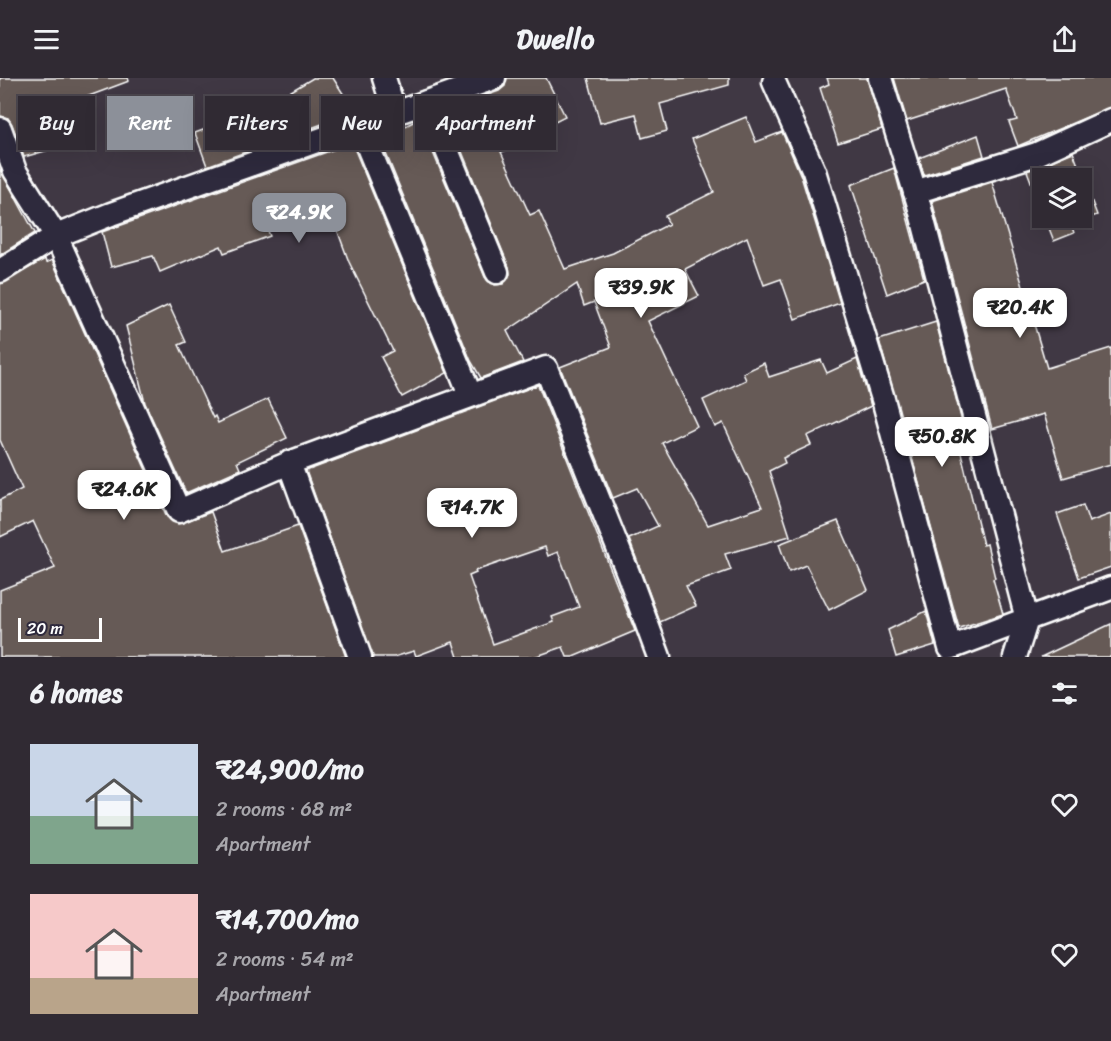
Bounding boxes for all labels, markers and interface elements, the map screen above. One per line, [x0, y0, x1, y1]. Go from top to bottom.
text: Dwello [517, 15, 594, 63]
icon: menu [30, 23, 63, 56]
icon: share [1048, 23, 1081, 56]
chip: Buy [18, 96, 95, 150]
chip: Rent [107, 96, 193, 150]
chip: Filters [205, 96, 309, 150]
chip: New [321, 96, 403, 150]
chip: Apartment [415, 96, 556, 150]
map controls [1032, 168, 1092, 228]
button: layers [1032, 168, 1092, 228]
pin: ₹24.9K [250, 193, 348, 244]
text: ₹24.9K [266, 195, 332, 230]
pin: ₹39.9K [592, 268, 690, 319]
text: ₹39.9K [609, 270, 673, 305]
pin: ₹20.4K [971, 288, 1069, 339]
text: ₹20.4K [987, 290, 1053, 325]
pin: ₹50.8K [893, 417, 991, 468]
text: ₹50.8K [909, 419, 975, 454]
pin: ₹24.6K [75, 470, 173, 521]
text: ₹24.6K [92, 472, 156, 507]
pin: ₹14.7K [423, 488, 521, 539]
text: ₹14.7K [441, 490, 503, 525]
text: 20 m [27, 614, 63, 643]
scale bar [18, 615, 102, 642]
text: 6 homes [30, 670, 122, 716]
icon: filters [1048, 677, 1081, 710]
text: ₹24,900/mo [216, 746, 364, 792]
icon: home [78, 768, 150, 840]
icon: heart [1048, 788, 1081, 821]
text: 2 rooms · 68 m² [216, 792, 352, 827]
text: Apartment [216, 827, 310, 862]
text: ₹14,700/mo [216, 896, 359, 942]
icon: home [78, 918, 150, 990]
icon: heart [1048, 938, 1081, 971]
text: 2 rooms · 54 m² [216, 942, 354, 977]
text: Apartment [216, 977, 310, 1012]

